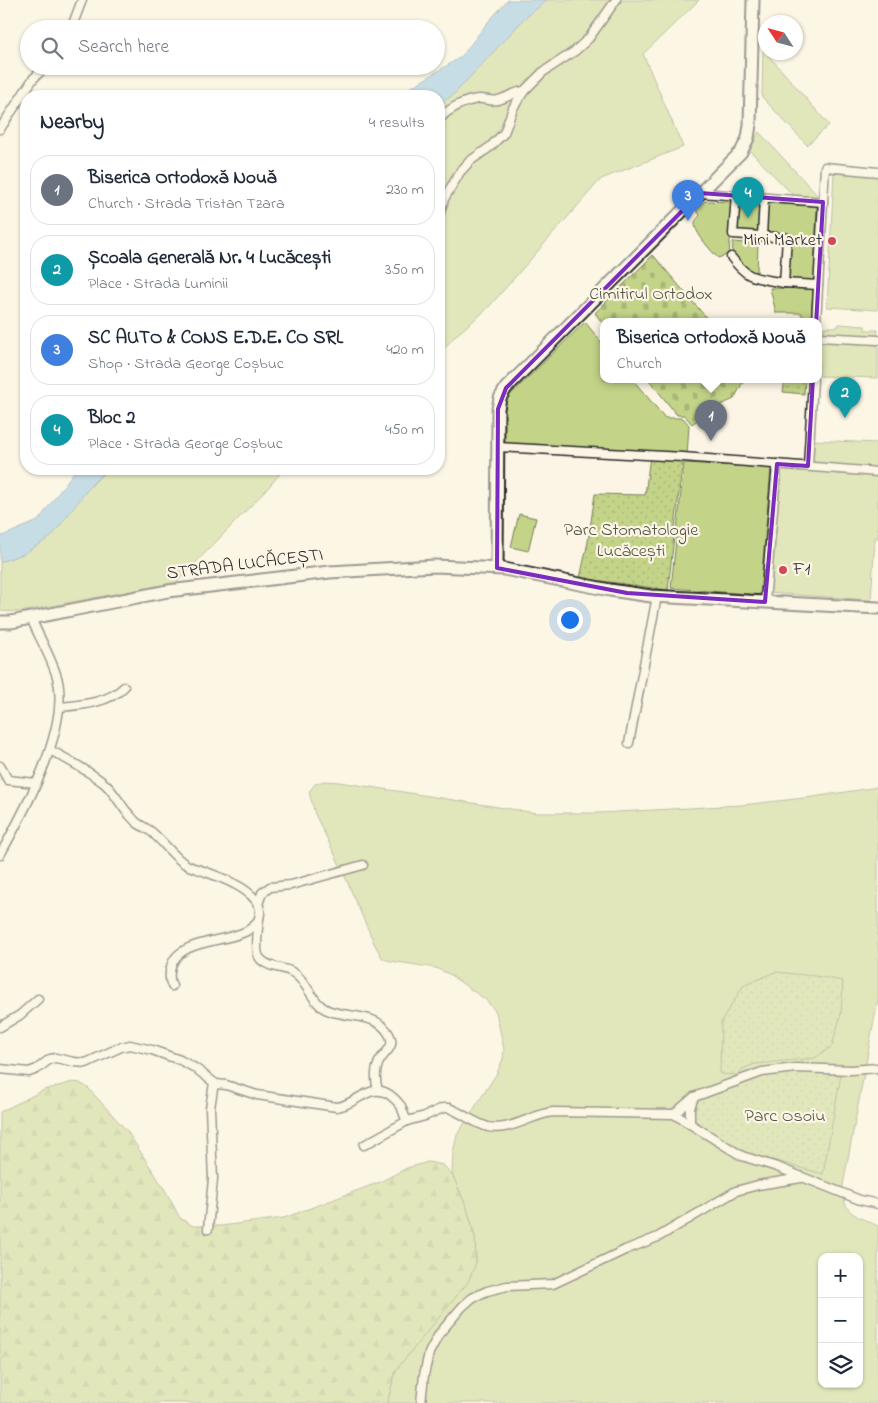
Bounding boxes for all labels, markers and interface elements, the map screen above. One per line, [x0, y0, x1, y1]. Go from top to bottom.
north arrow [758, 15, 803, 60]
search box [20, 20, 445, 75]
icon: search [38, 34, 66, 62]
text: Search here [78, 34, 169, 61]
text: Nearby [40, 108, 104, 138]
text: 4 results [369, 111, 425, 135]
text: Biserica Ortodoxă Nouă [88, 165, 276, 192]
pin: 4 [732, 177, 764, 218]
text: 1 [54, 178, 60, 202]
text: 230 m [386, 178, 424, 202]
pin: 3 [672, 180, 704, 221]
text: Church · Strada Tristan Tzara [88, 192, 285, 216]
place label: Mini Market [743, 228, 822, 254]
marker: Mini Market [826, 235, 838, 247]
text: Școala Generală Nr. 4 Lucăcești [88, 245, 331, 272]
text: 2 [53, 258, 61, 282]
text: 350 m [385, 258, 424, 282]
text: Place · Strada Luminii [88, 272, 228, 296]
park label: Cimitirul Ortodox [589, 282, 713, 308]
popup [600, 318, 822, 383]
text: SC AUTO & CONS E.D.E. CO SRL [88, 325, 343, 352]
text: Biserica Ortodoxă Nouă [617, 325, 805, 352]
text: 3 [54, 338, 60, 362]
text: 420 m [386, 338, 424, 362]
text: Shop · Strada George Coșbuc [88, 352, 284, 376]
text: Church [617, 352, 662, 376]
pin: 2 [829, 377, 861, 418]
pin: 1 [695, 400, 727, 441]
text: Bloc 2 [88, 405, 135, 432]
text: 4 [54, 418, 60, 442]
text: 450 m [385, 418, 424, 442]
text: Place · Strada George Coșbuc [88, 432, 283, 456]
park label: Parc Stomatologie Lucăcești [564, 518, 699, 565]
street label: STRADA LUCĂCEȘTI [165, 542, 325, 588]
place label: F1 [792, 557, 811, 583]
marker: F1 [777, 564, 789, 576]
your location [557, 607, 583, 633]
park label: Parc Osoiu [745, 1104, 825, 1130]
map controls [818, 1253, 863, 1388]
button: + [818, 1253, 863, 1298]
button: − [818, 1298, 863, 1343]
button: layers [818, 1343, 863, 1388]

